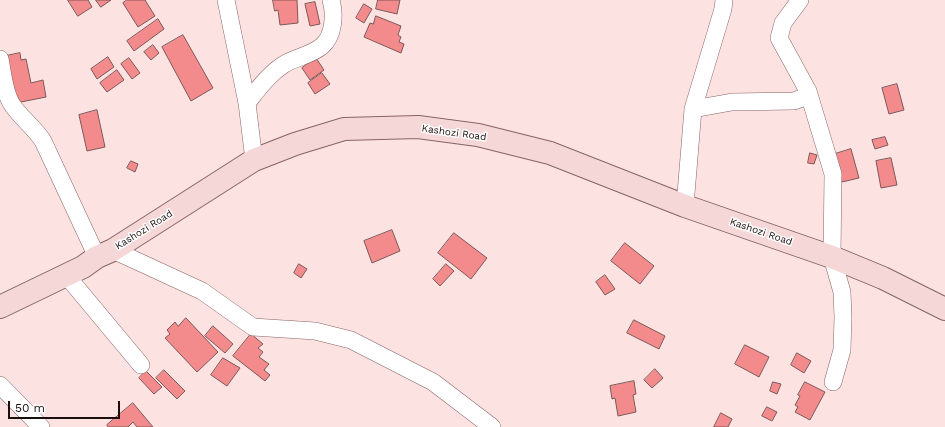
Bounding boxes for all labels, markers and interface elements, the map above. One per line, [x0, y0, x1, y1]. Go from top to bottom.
street label: Kashozi Road [421, 123, 487, 143]
street label: Kashozi Road [113, 208, 175, 252]
street label: Kashozi Road [728, 216, 794, 248]
scale bar [10, 393, 122, 419]
text: 50 m [15, 401, 45, 415]

